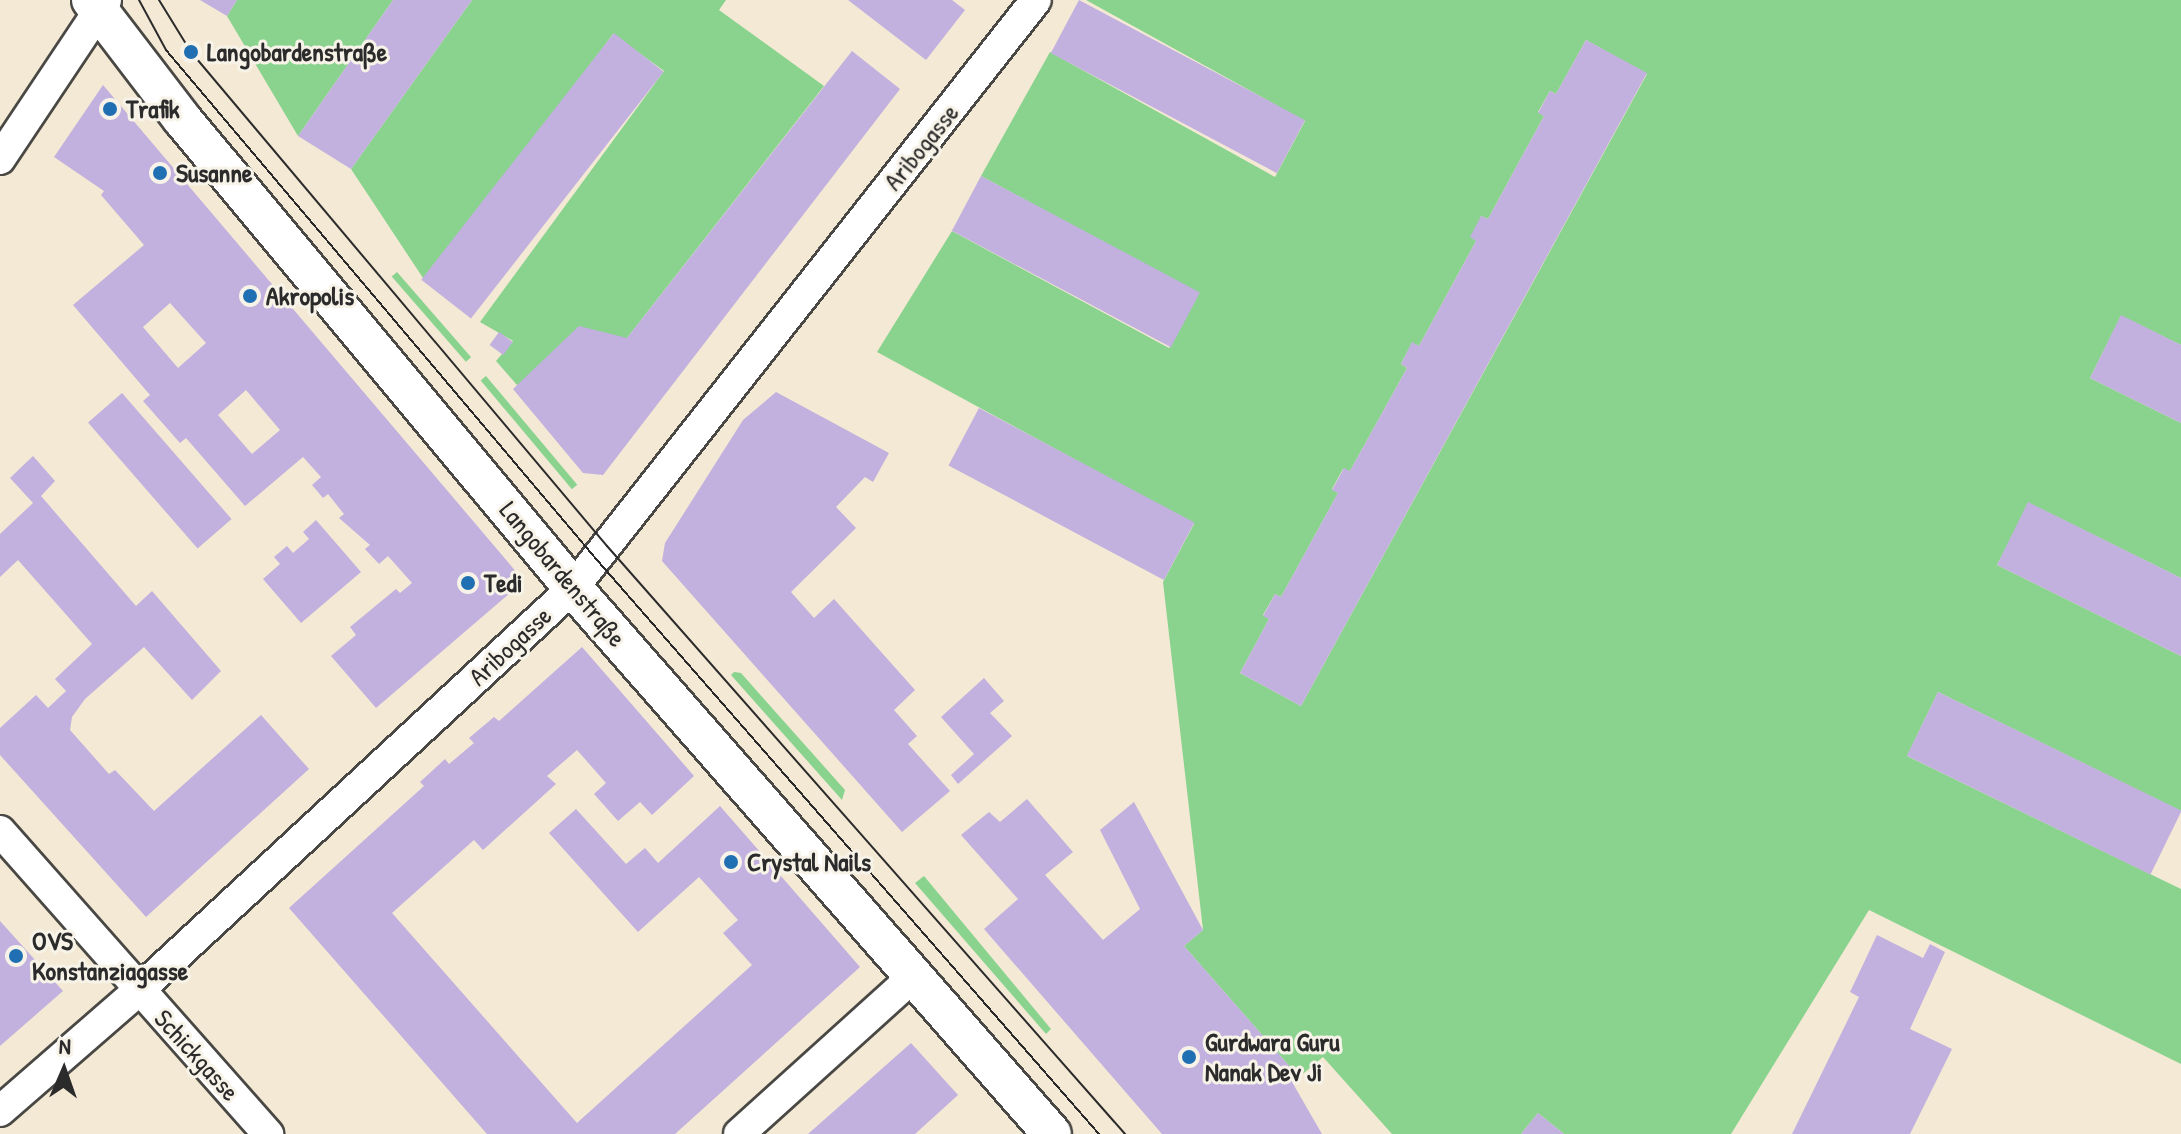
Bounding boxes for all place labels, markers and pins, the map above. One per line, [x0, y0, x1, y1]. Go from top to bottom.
place label: Langobardenstraße [207, 36, 387, 68]
marker: Langobardenstraße [182, 43, 200, 61]
place label: Trafik [126, 93, 180, 125]
marker: Trafik [101, 100, 119, 118]
place label: Susanne [176, 157, 252, 189]
marker: Susanne [151, 164, 169, 182]
place label: Akropolis [266, 280, 354, 312]
marker: Akropolis [241, 287, 259, 305]
place label: Tedi [484, 567, 522, 599]
marker: Tedi [459, 574, 477, 592]
place label: Crystal Nails [747, 846, 871, 878]
marker: Crystal Nails [722, 853, 740, 871]
place label: OVS Konstanziagasse [32, 925, 188, 986]
marker: OVS Konstanziagasse [7, 947, 25, 965]
place label: Gurdwara Guru Nanak Dev Ji [1205, 1026, 1340, 1088]
marker: Gurdwara Guru Nanak Dev Ji [1180, 1048, 1198, 1066]

